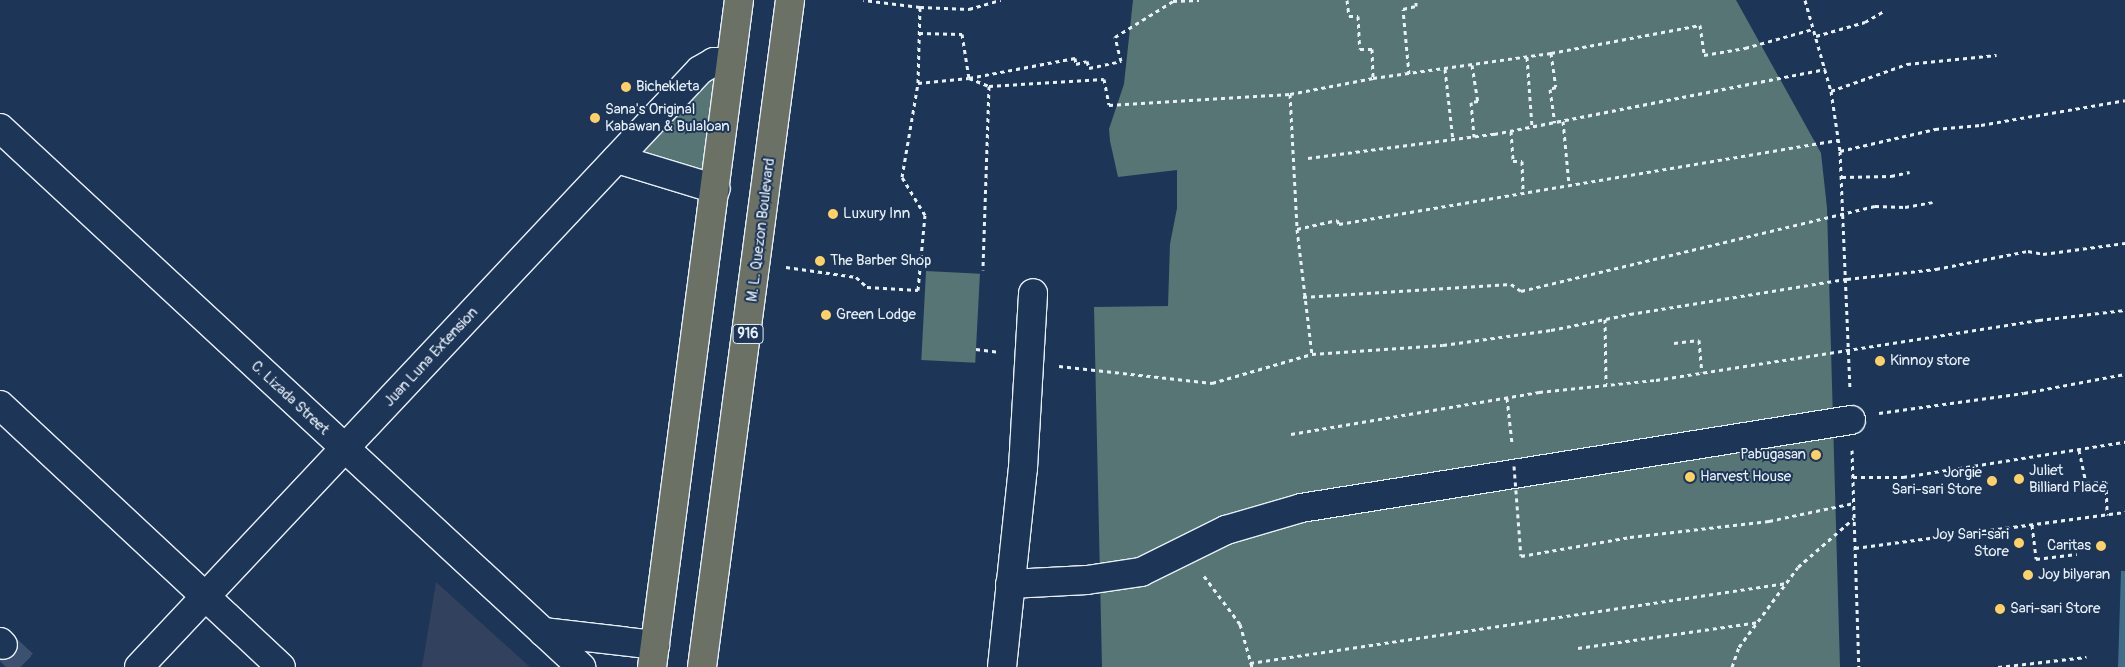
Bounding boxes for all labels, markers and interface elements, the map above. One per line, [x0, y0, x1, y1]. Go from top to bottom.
place label: Bichekleta [636, 78, 699, 96]
marker: Bichekleta [620, 81, 632, 93]
place label: Sana's Original Kabawan & Bulaloan [605, 100, 730, 135]
marker: Sana's Original Kabawan & Bulaloan [589, 112, 601, 124]
street label: M. L. Quezon Boulevard [743, 157, 779, 303]
place label: Luxury Inn [843, 205, 910, 223]
marker: Luxury Inn [827, 208, 839, 220]
place label: The Barber Shop [830, 252, 931, 270]
marker: The Barber Shop [814, 255, 826, 267]
street label: Juan Luna Extension [380, 304, 482, 410]
place label: Green Lodge [836, 306, 916, 324]
marker: Green Lodge [820, 309, 832, 321]
road number: 916 [732, 322, 764, 346]
place label: Kinnoy store [1890, 352, 1970, 370]
marker: Kinnoy store [1874, 355, 1886, 367]
street label: C. Lizada Street [247, 357, 333, 439]
place label: Pabugasan [1740, 446, 1806, 464]
marker: Pabugasan [1810, 449, 1822, 461]
place label: Juliet Billiard Place [2029, 461, 2106, 496]
place label: Jorgie Sari-sari Store [1892, 463, 1982, 498]
place label: Harvest House [1700, 468, 1791, 486]
marker: Harvest House [1684, 471, 1696, 483]
marker: Juliet Billiard Place [2013, 473, 2025, 485]
marker: Jorgie Sari-sari Store [1986, 475, 1998, 487]
place label: Joy Sari-sari Store [1932, 525, 2009, 560]
marker: Joy Sari-sari Store [2013, 537, 2025, 549]
place label: Caritas [2047, 537, 2091, 555]
marker: Caritas [2095, 540, 2107, 552]
place label: Joy bilyaran [2038, 566, 2110, 584]
marker: Joy bilyaran [2022, 569, 2034, 581]
place label: Sari-sari Store [2010, 600, 2100, 618]
marker: Sari-sari Store [1994, 603, 2006, 615]

